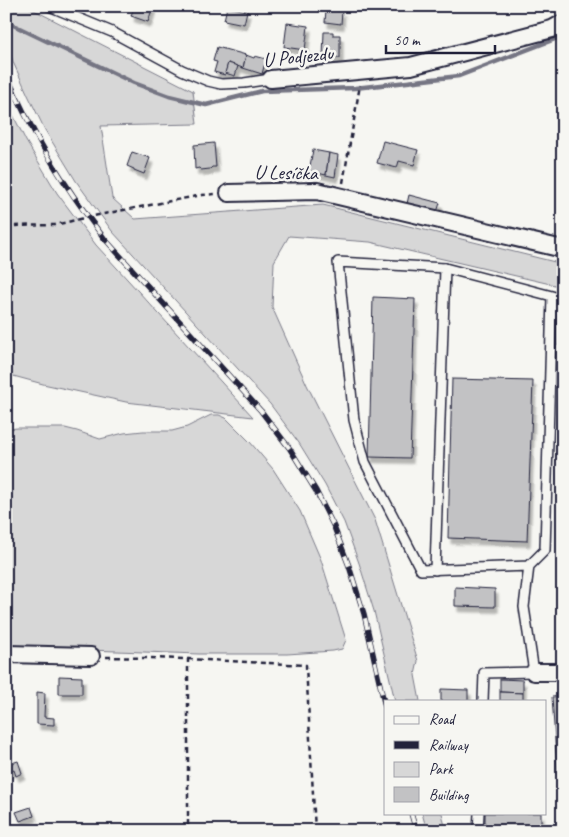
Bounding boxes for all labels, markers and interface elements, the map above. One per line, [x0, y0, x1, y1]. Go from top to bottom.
scale bar [386, 22, 495, 54]
text: 50 m [394, 31, 421, 50]
street label: U Podjezdu [262, 40, 336, 73]
street label: U Lesíčka [254, 159, 319, 186]
legend [384, 700, 546, 814]
text: Road [429, 710, 456, 729]
text: Railway [429, 736, 470, 755]
text: Park [429, 760, 454, 779]
text: Building [429, 786, 469, 805]

